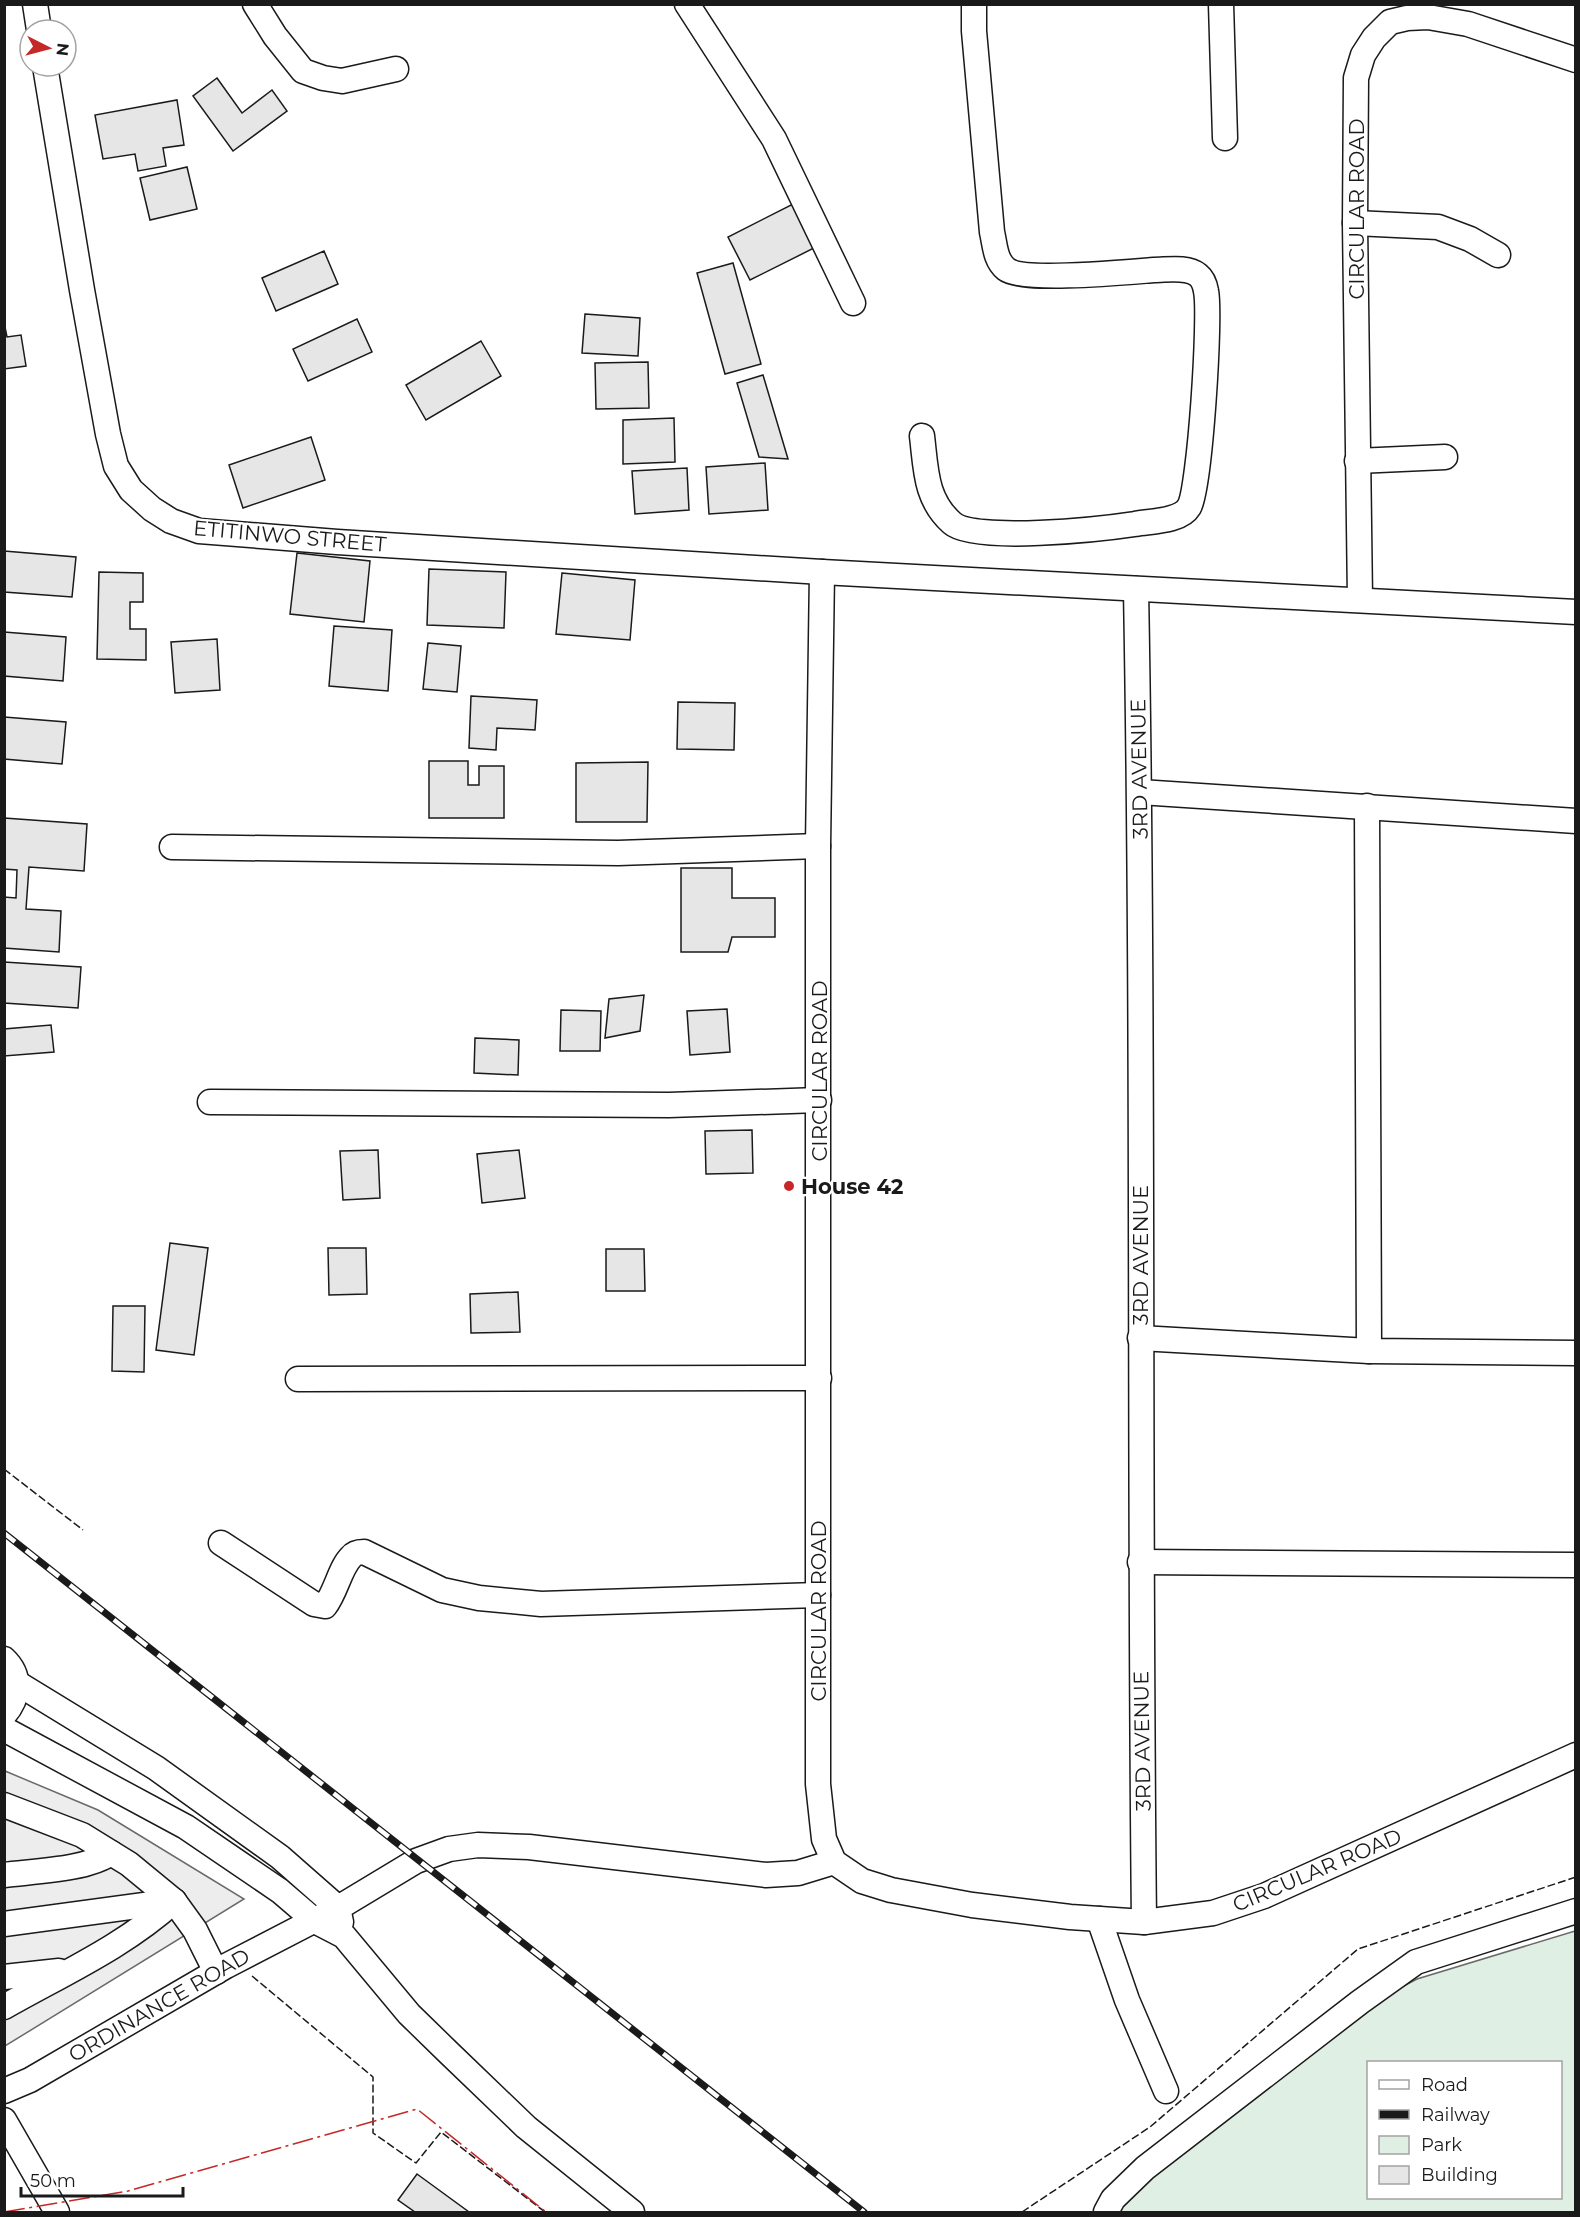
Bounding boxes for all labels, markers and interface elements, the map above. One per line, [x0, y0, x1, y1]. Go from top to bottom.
north arrow [18, 18, 78, 78]
text: N [52, 42, 73, 57]
street label: CIRCULAR ROAD [1344, 118, 1369, 300]
street label: ETITINWO STREET [192, 515, 388, 557]
street label: 3RD AVENUE [1125, 699, 1153, 839]
street label: CIRCULAR ROAD [807, 980, 832, 1162]
place label: House 42 [801, 1174, 903, 1199]
marker: House 42 [782, 1179, 796, 1193]
street label: 3RD AVENUE [1128, 1185, 1153, 1325]
street label: CIRCULAR ROAD [806, 1520, 831, 1702]
street label: 3RD AVENUE [1128, 1671, 1156, 1811]
street label: CIRCULAR ROAD [1229, 1823, 1405, 1917]
street label: ORDINANCE ROAD [64, 1943, 254, 2067]
legend [1367, 2061, 1562, 2199]
text: Road [1421, 2074, 1468, 2096]
text: Railway [1421, 2104, 1490, 2126]
text: Park [1421, 2134, 1462, 2156]
scale bar [21, 2160, 183, 2198]
text: Building [1421, 2164, 1498, 2186]
text: 50 m [30, 2170, 76, 2192]

